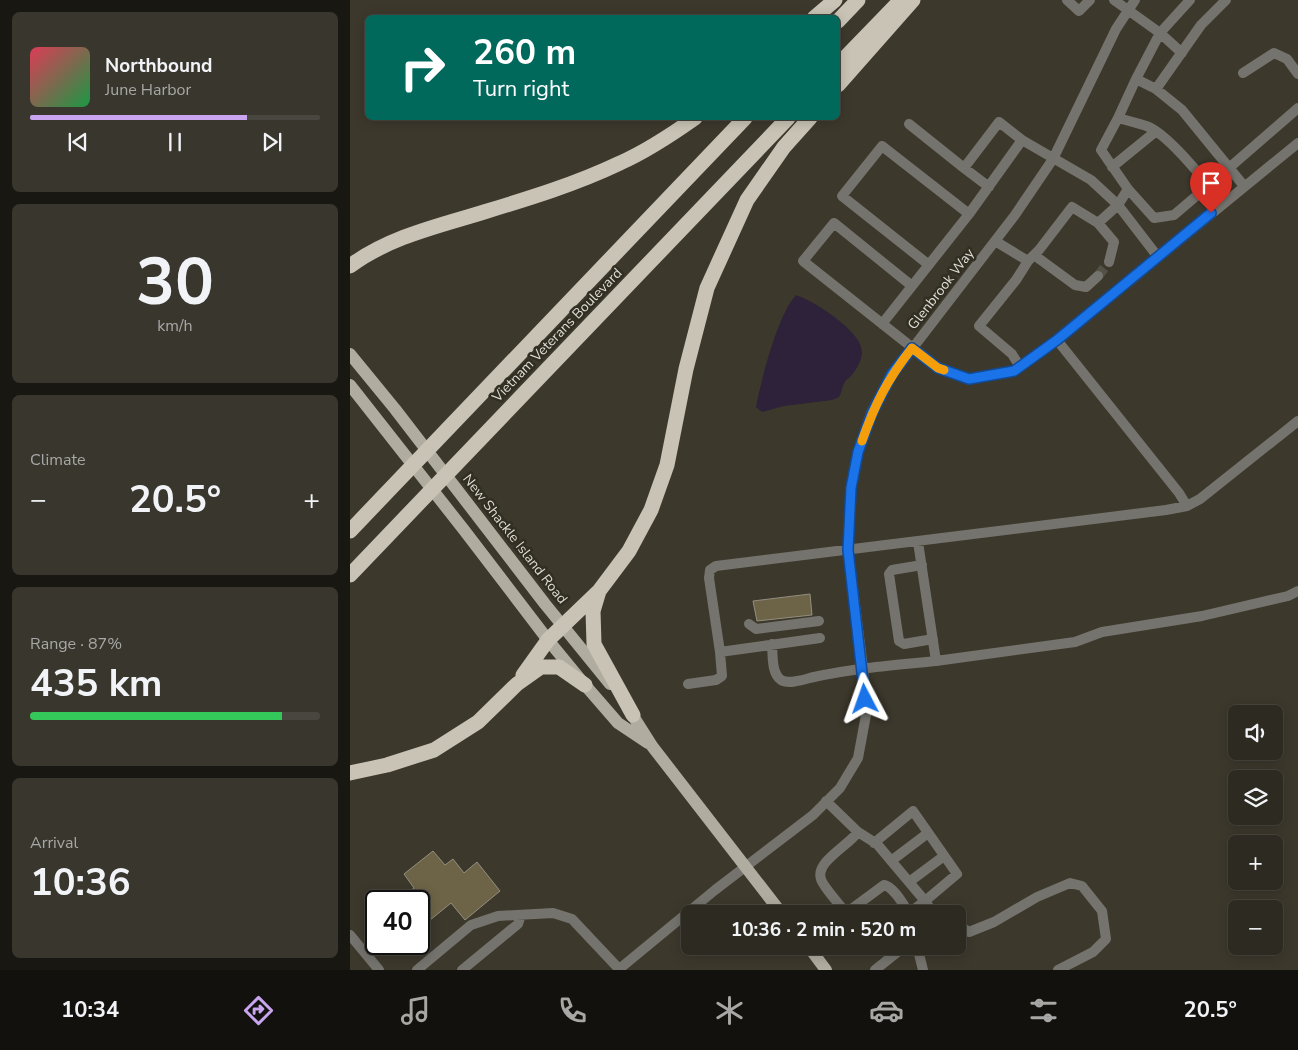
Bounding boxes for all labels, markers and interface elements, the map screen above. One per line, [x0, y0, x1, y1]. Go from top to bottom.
text: 260 m [473, 29, 576, 76]
icon: right [390, 35, 455, 100]
text: Northbound [105, 53, 212, 79]
text: Turn right [473, 74, 569, 104]
text: June Harbor [105, 79, 191, 101]
icon: previous [64, 128, 92, 156]
icon: pause [161, 128, 189, 156]
icon: next [258, 128, 286, 156]
pin [1190, 162, 1232, 213]
icon: arrive [1197, 169, 1225, 197]
text: 30 [136, 238, 214, 327]
street label: Glenbrook Way [903, 244, 979, 333]
street label: Vietnam Veterans Boulevard [487, 264, 626, 407]
text: km/h [157, 315, 193, 337]
text: Climate [30, 449, 85, 471]
street label: New Shackle Island Road [458, 470, 572, 608]
text: 20.5° [129, 474, 221, 525]
text: − [30, 481, 47, 519]
text: + [303, 481, 320, 519]
text: Range · 87% [30, 633, 122, 655]
text: 435 km [30, 658, 162, 709]
position arrow [838, 672, 890, 724]
map controls [1228, 705, 1283, 955]
button: sound [1228, 705, 1283, 760]
button: layers [1228, 770, 1283, 825]
text: Arrival [30, 832, 78, 854]
button: + [1228, 835, 1283, 890]
text: 10:36 [30, 857, 131, 908]
speed limit sign: 40 [365, 890, 430, 955]
button: − [1228, 900, 1283, 955]
text: 10:36 · 2 min · 520 m [731, 917, 916, 943]
icon: directions [241, 993, 276, 1028]
icon: music [398, 993, 433, 1028]
icon: phone [555, 993, 590, 1028]
icon: climate [712, 993, 747, 1028]
icon: car [869, 993, 904, 1028]
icon: filters [1026, 993, 1061, 1028]
text: 10:34 [61, 995, 119, 1025]
text: 20.5° [1184, 995, 1237, 1025]

